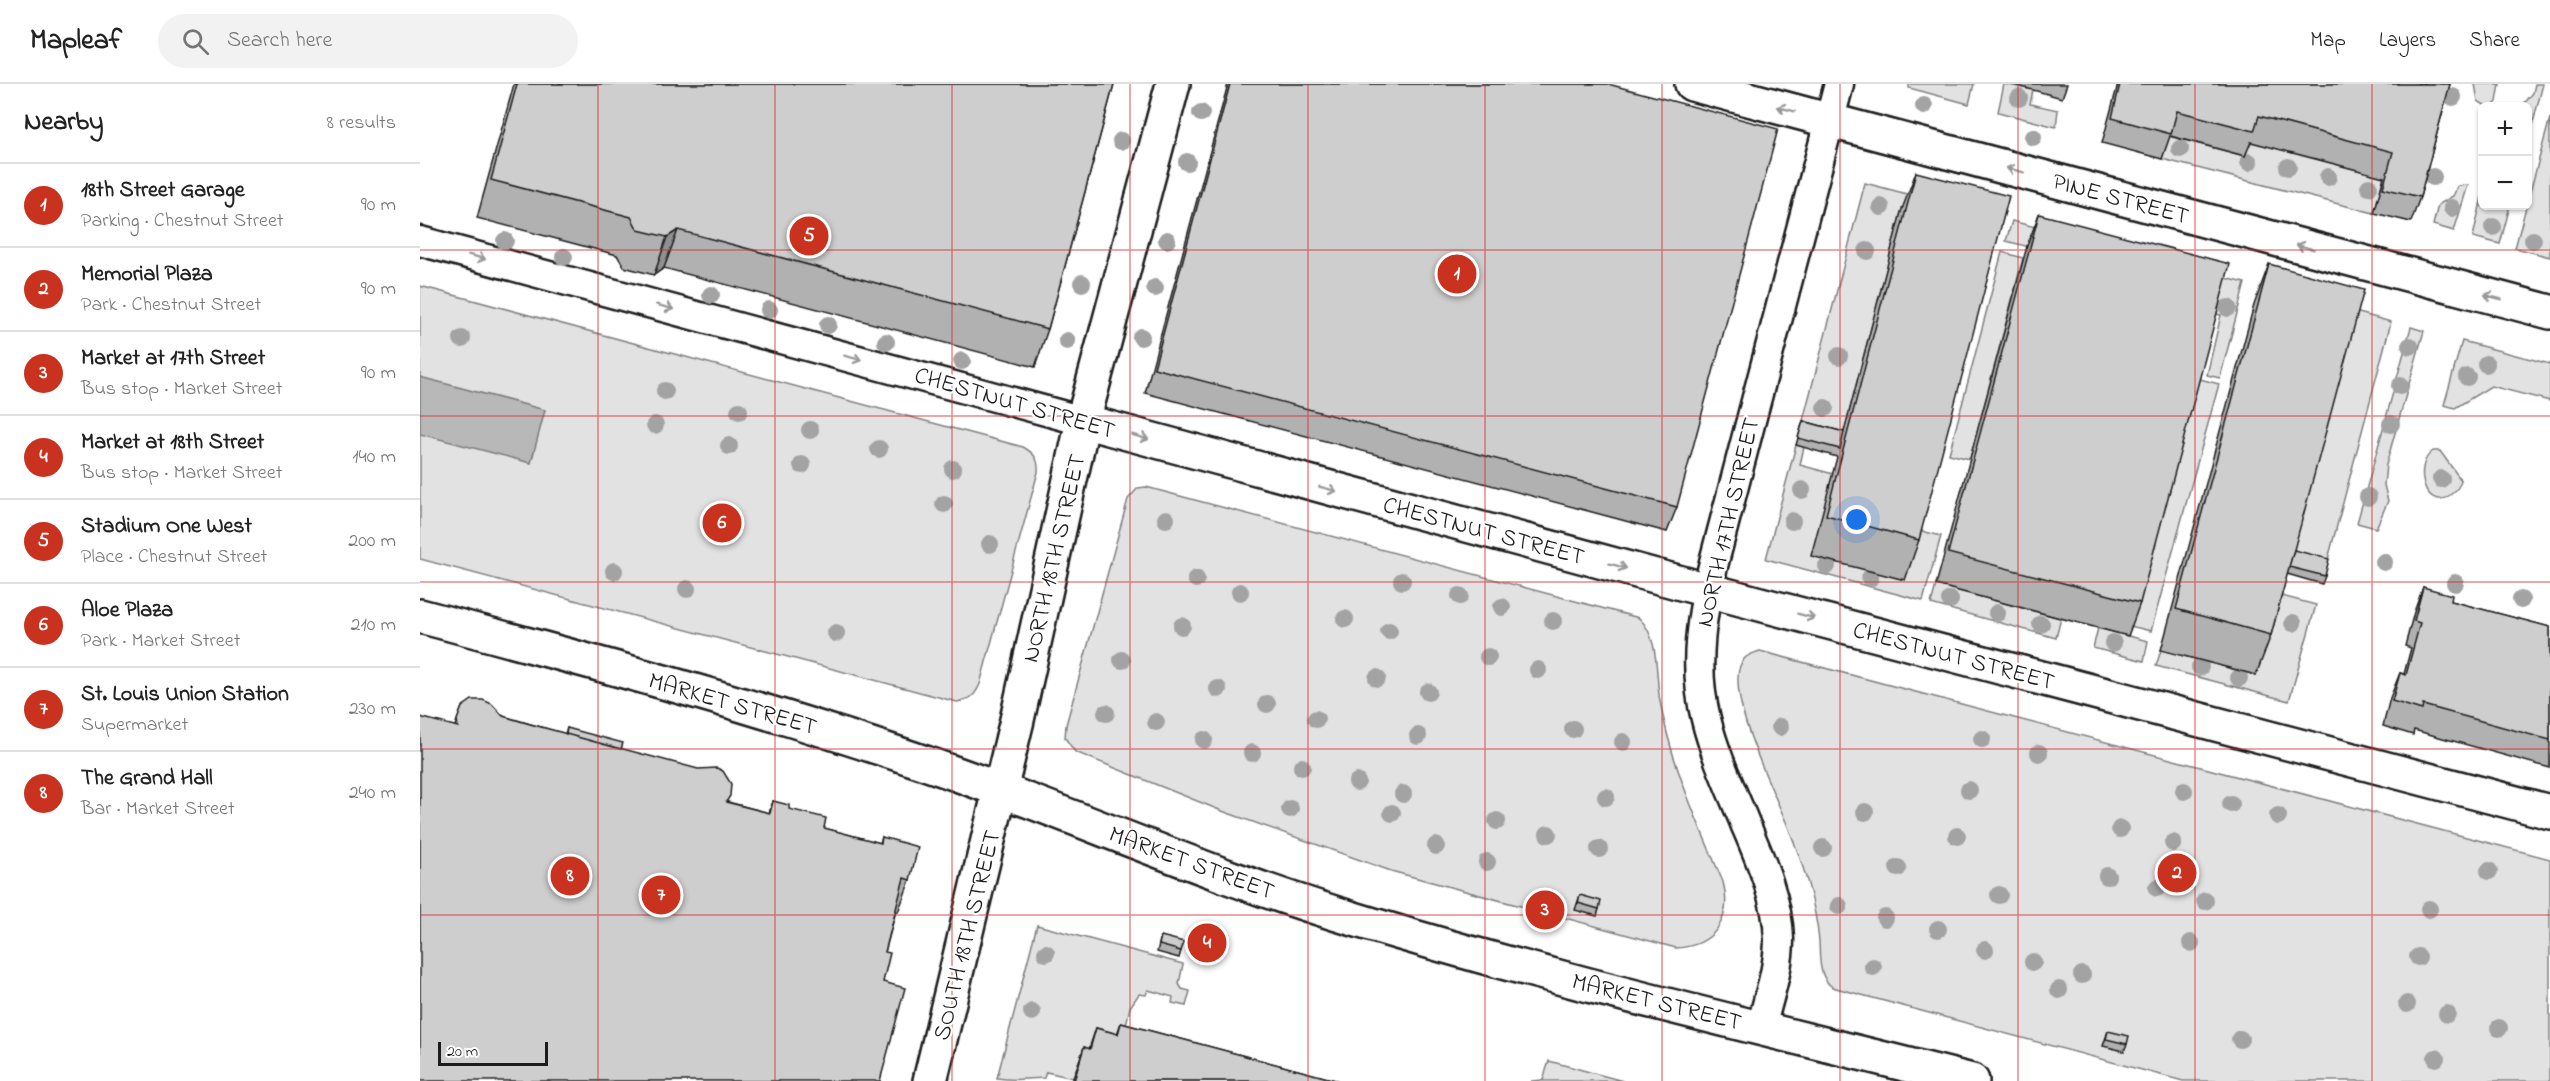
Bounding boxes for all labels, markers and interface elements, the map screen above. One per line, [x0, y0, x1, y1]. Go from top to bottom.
search box [158, 14, 578, 68]
text: Mapleaf [30, 21, 122, 62]
icon: search [179, 25, 212, 58]
text: Search here [227, 25, 332, 57]
text: Map [2310, 26, 2346, 56]
text: Layers [2379, 26, 2436, 56]
text: Share [2469, 26, 2520, 56]
map controls [2478, 102, 2532, 210]
button: + [2478, 102, 2532, 156]
one-way arrow [1777, 103, 1796, 114]
text: Nearby [24, 104, 103, 142]
text: 8 results [327, 109, 396, 138]
button: − [2478, 156, 2532, 210]
one-way arrow [2006, 164, 2025, 175]
street label: PINE STREET [2048, 165, 2193, 236]
text: 18th Street Garage [81, 175, 245, 207]
text: 1 [40, 191, 47, 220]
text: 90 m [361, 191, 396, 220]
text: Parking · Chestnut Street [81, 207, 284, 236]
pin: 5 [790, 214, 828, 258]
one-way arrow [2296, 241, 2315, 252]
one-way arrow [467, 251, 486, 263]
pin: 1 [1438, 252, 1476, 297]
text: Memorial Plaza [81, 259, 213, 291]
text: 2 [39, 275, 48, 304]
text: 90 m [361, 275, 396, 304]
text: Park · Chestnut Street [81, 291, 261, 320]
one-way arrow [2484, 291, 2503, 302]
one-way arrow [655, 302, 674, 313]
text: Market at 17th Street [81, 343, 265, 375]
one-way arrow [843, 352, 862, 364]
text: 3 [39, 359, 48, 388]
text: 90 m [361, 359, 396, 388]
street label: CHESTNUT STREET [910, 359, 1119, 450]
text: Bus stop · Market Street [81, 375, 282, 404]
street label: NORTH 17TH STREET [1688, 414, 1771, 631]
text: Market at 18th Street [81, 427, 264, 459]
one-way arrow [1130, 432, 1149, 443]
text: 4 [39, 443, 48, 472]
text: 140 m [352, 443, 396, 472]
street label: NORTH 18TH STREET [1014, 451, 1097, 666]
text: Bus stop · Market Street [81, 459, 282, 488]
one-way arrow [1318, 483, 1337, 495]
street label: CHESTNUT STREET [1379, 489, 1588, 576]
pin: 6 [702, 500, 742, 546]
your location [1842, 505, 1871, 534]
text: Stadium One West [81, 511, 252, 543]
text: 5 [38, 527, 49, 556]
text: 200 m [348, 527, 396, 556]
text: Place · Chestnut Street [81, 543, 267, 572]
one-way arrow [1608, 561, 1627, 573]
text: Aloe Plaza [81, 595, 173, 627]
text: 6 [39, 611, 48, 640]
text: 210 m [351, 611, 396, 640]
one-way arrow [1796, 611, 1815, 622]
street label: CHESTNUT STREET [1849, 614, 2058, 701]
text: Park · Market Street [81, 627, 240, 656]
street label: MARKET STREET [644, 665, 821, 746]
text: St. Louis Union Station [81, 679, 289, 711]
text: 7 [39, 695, 48, 724]
text: 230 m [349, 695, 396, 724]
text: Supermarket [81, 711, 188, 740]
text: The Grand Hall [81, 763, 213, 795]
text: 8 [40, 779, 47, 808]
text: 240 m [349, 779, 396, 808]
text: Bar · Market Street [81, 795, 235, 824]
street label: MARKET STREET [1103, 818, 1279, 911]
street label: SOUTH 18TH STREET [925, 827, 1012, 1044]
pin: 2 [2158, 850, 2196, 896]
pin: 8 [550, 854, 590, 898]
pin: 7 [642, 872, 680, 918]
pin: 3 [1526, 888, 1564, 932]
pin: 4 [1188, 920, 1226, 966]
street label: MARKET STREET [1568, 965, 1745, 1041]
scale bar [438, 1039, 548, 1066]
text: 20 m [447, 1040, 478, 1064]

